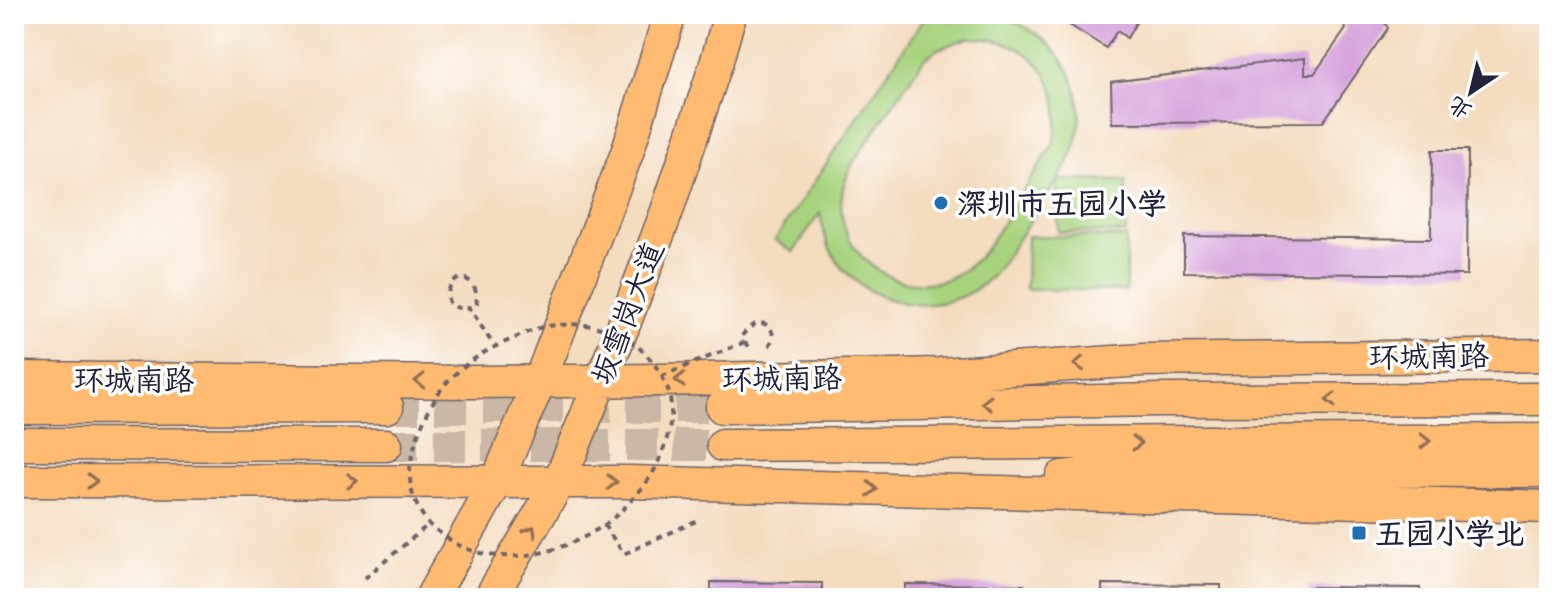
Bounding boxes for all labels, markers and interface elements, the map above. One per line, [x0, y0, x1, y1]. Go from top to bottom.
north arrow [1431, 52, 1511, 132]
text: 北 [1443, 91, 1477, 125]
place label: 深圳市五园小学 [957, 185, 1167, 222]
marker: 深圳市五园小学 [932, 194, 950, 212]
street label: 坂雪岗大道 [583, 236, 671, 390]
street label: 环城南路 [1369, 336, 1489, 376]
one-way arrow [1072, 356, 1085, 373]
street label: 环城南路 [722, 358, 842, 398]
street label: 环城南路 [74, 361, 194, 398]
one-way arrow [673, 371, 686, 389]
one-way arrow [413, 372, 426, 390]
one-way arrow [1324, 391, 1337, 409]
one-way arrow [980, 394, 993, 412]
one-way arrow [1419, 432, 1432, 450]
one-way arrow [1131, 434, 1144, 452]
one-way arrow [86, 472, 99, 490]
one-way arrow [346, 472, 359, 490]
one-way arrow [606, 473, 619, 491]
one-way arrow [866, 480, 879, 497]
place label: 五园小学北 [1375, 515, 1525, 552]
marker: 五园小学北 [1350, 524, 1368, 542]
one-way arrow [521, 526, 537, 540]

